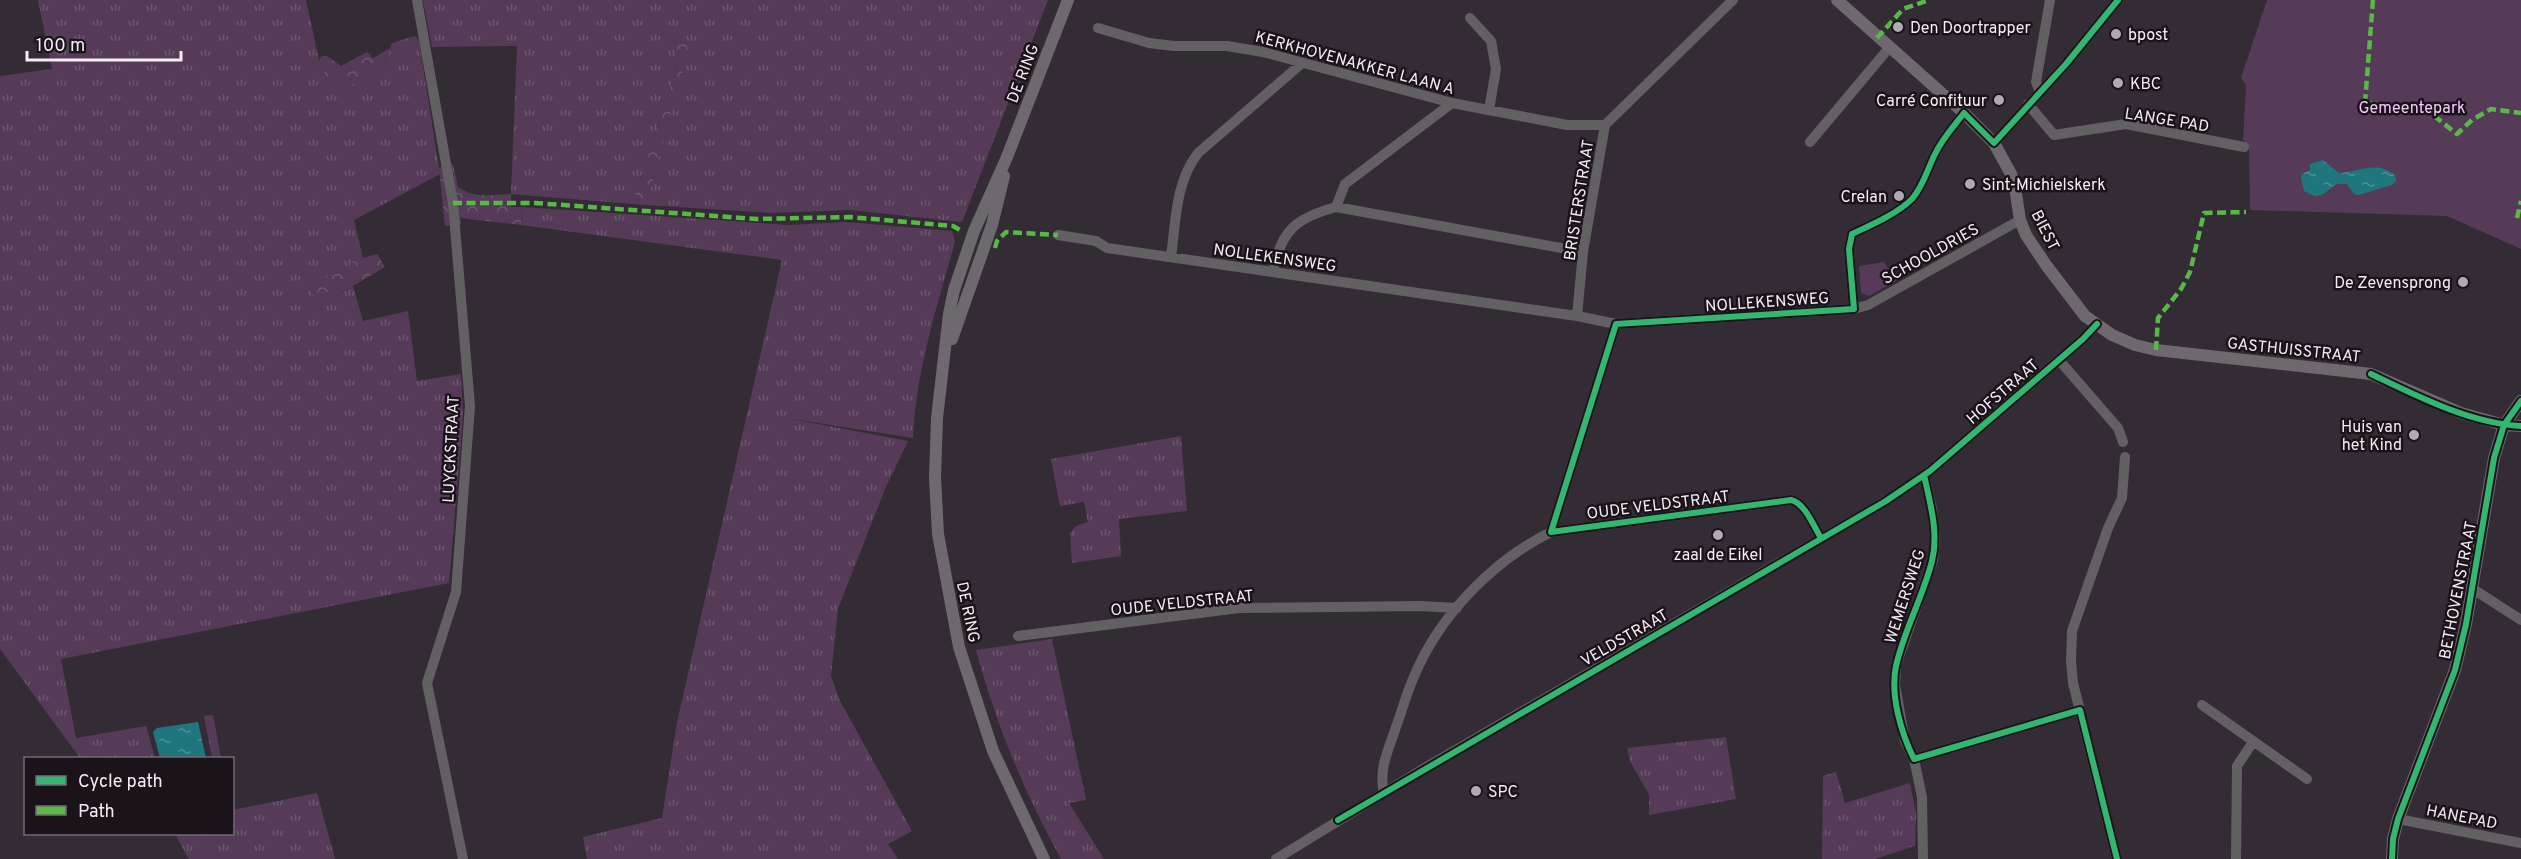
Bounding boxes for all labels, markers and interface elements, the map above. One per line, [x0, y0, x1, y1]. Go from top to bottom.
place label: Den Doortrapper [1910, 19, 2031, 39]
marker: Den Doortrapper [1891, 20, 1905, 34]
scale bar [27, 24, 182, 62]
place label: bpost [2128, 26, 2168, 46]
marker: bpost [2109, 27, 2123, 41]
street label: KERKHOVENAKKER LAAN A [1253, 28, 1456, 100]
text: 100 m [36, 35, 85, 58]
street label: DE RING [1003, 41, 1044, 106]
place label: KBC [2130, 75, 2161, 95]
marker: KBC [2111, 76, 2125, 90]
place label: Carré Confituur [1876, 92, 1987, 112]
marker: Carré Confituur [1992, 93, 2006, 107]
park label: Gemeentepark [2358, 99, 2466, 119]
street label: LANGE PAD [2123, 104, 2210, 138]
street label: BRISTERSTRAAT [1561, 138, 1599, 262]
place label: Sint-Michielskerk [1982, 176, 2106, 196]
marker: Sint-Michielskerk [1963, 177, 1977, 191]
place label: Crelan [1840, 188, 1887, 208]
marker: Crelan [1892, 189, 1906, 203]
street label: BIEST [2026, 207, 2063, 255]
street label: SCHOOLDRIES [1879, 220, 1983, 290]
street label: NOLLEKENSWEG [1212, 240, 1338, 278]
place label: De Zevensprong [2334, 274, 2451, 294]
marker: De Zevensprong [2456, 275, 2470, 289]
street label: NOLLEKENSWEG [1704, 289, 1830, 317]
street label: GASTHUISSTRAAT [2226, 334, 2362, 368]
street label: HOFSTRAAT [1963, 356, 2044, 429]
street label: LUYCKSTRAAT [439, 395, 465, 503]
place label: Huis van het Kind [2341, 418, 2402, 456]
marker: Huis van het Kind [2407, 428, 2421, 442]
street label: OUDE VELDSTRAAT [1586, 487, 1731, 525]
street label: BETHOVENSTRAAT [2436, 520, 2482, 661]
marker: zaal de Eikel [1711, 528, 1725, 542]
place label: zaal de Eikel [1674, 546, 1762, 566]
street label: WEMERSWEG [1881, 547, 1931, 646]
street label: DE RING [951, 580, 983, 645]
street label: OUDE VELDSTRAAT [1110, 587, 1255, 621]
street label: VELDSTRAAT [1578, 606, 1672, 672]
legend [24, 757, 234, 835]
text: Cycle path [78, 771, 163, 794]
place label: SPC [1488, 783, 1518, 803]
marker: SPC [1469, 784, 1483, 798]
text: Path [78, 801, 115, 824]
street label: HANEPAD [2424, 801, 2499, 835]

